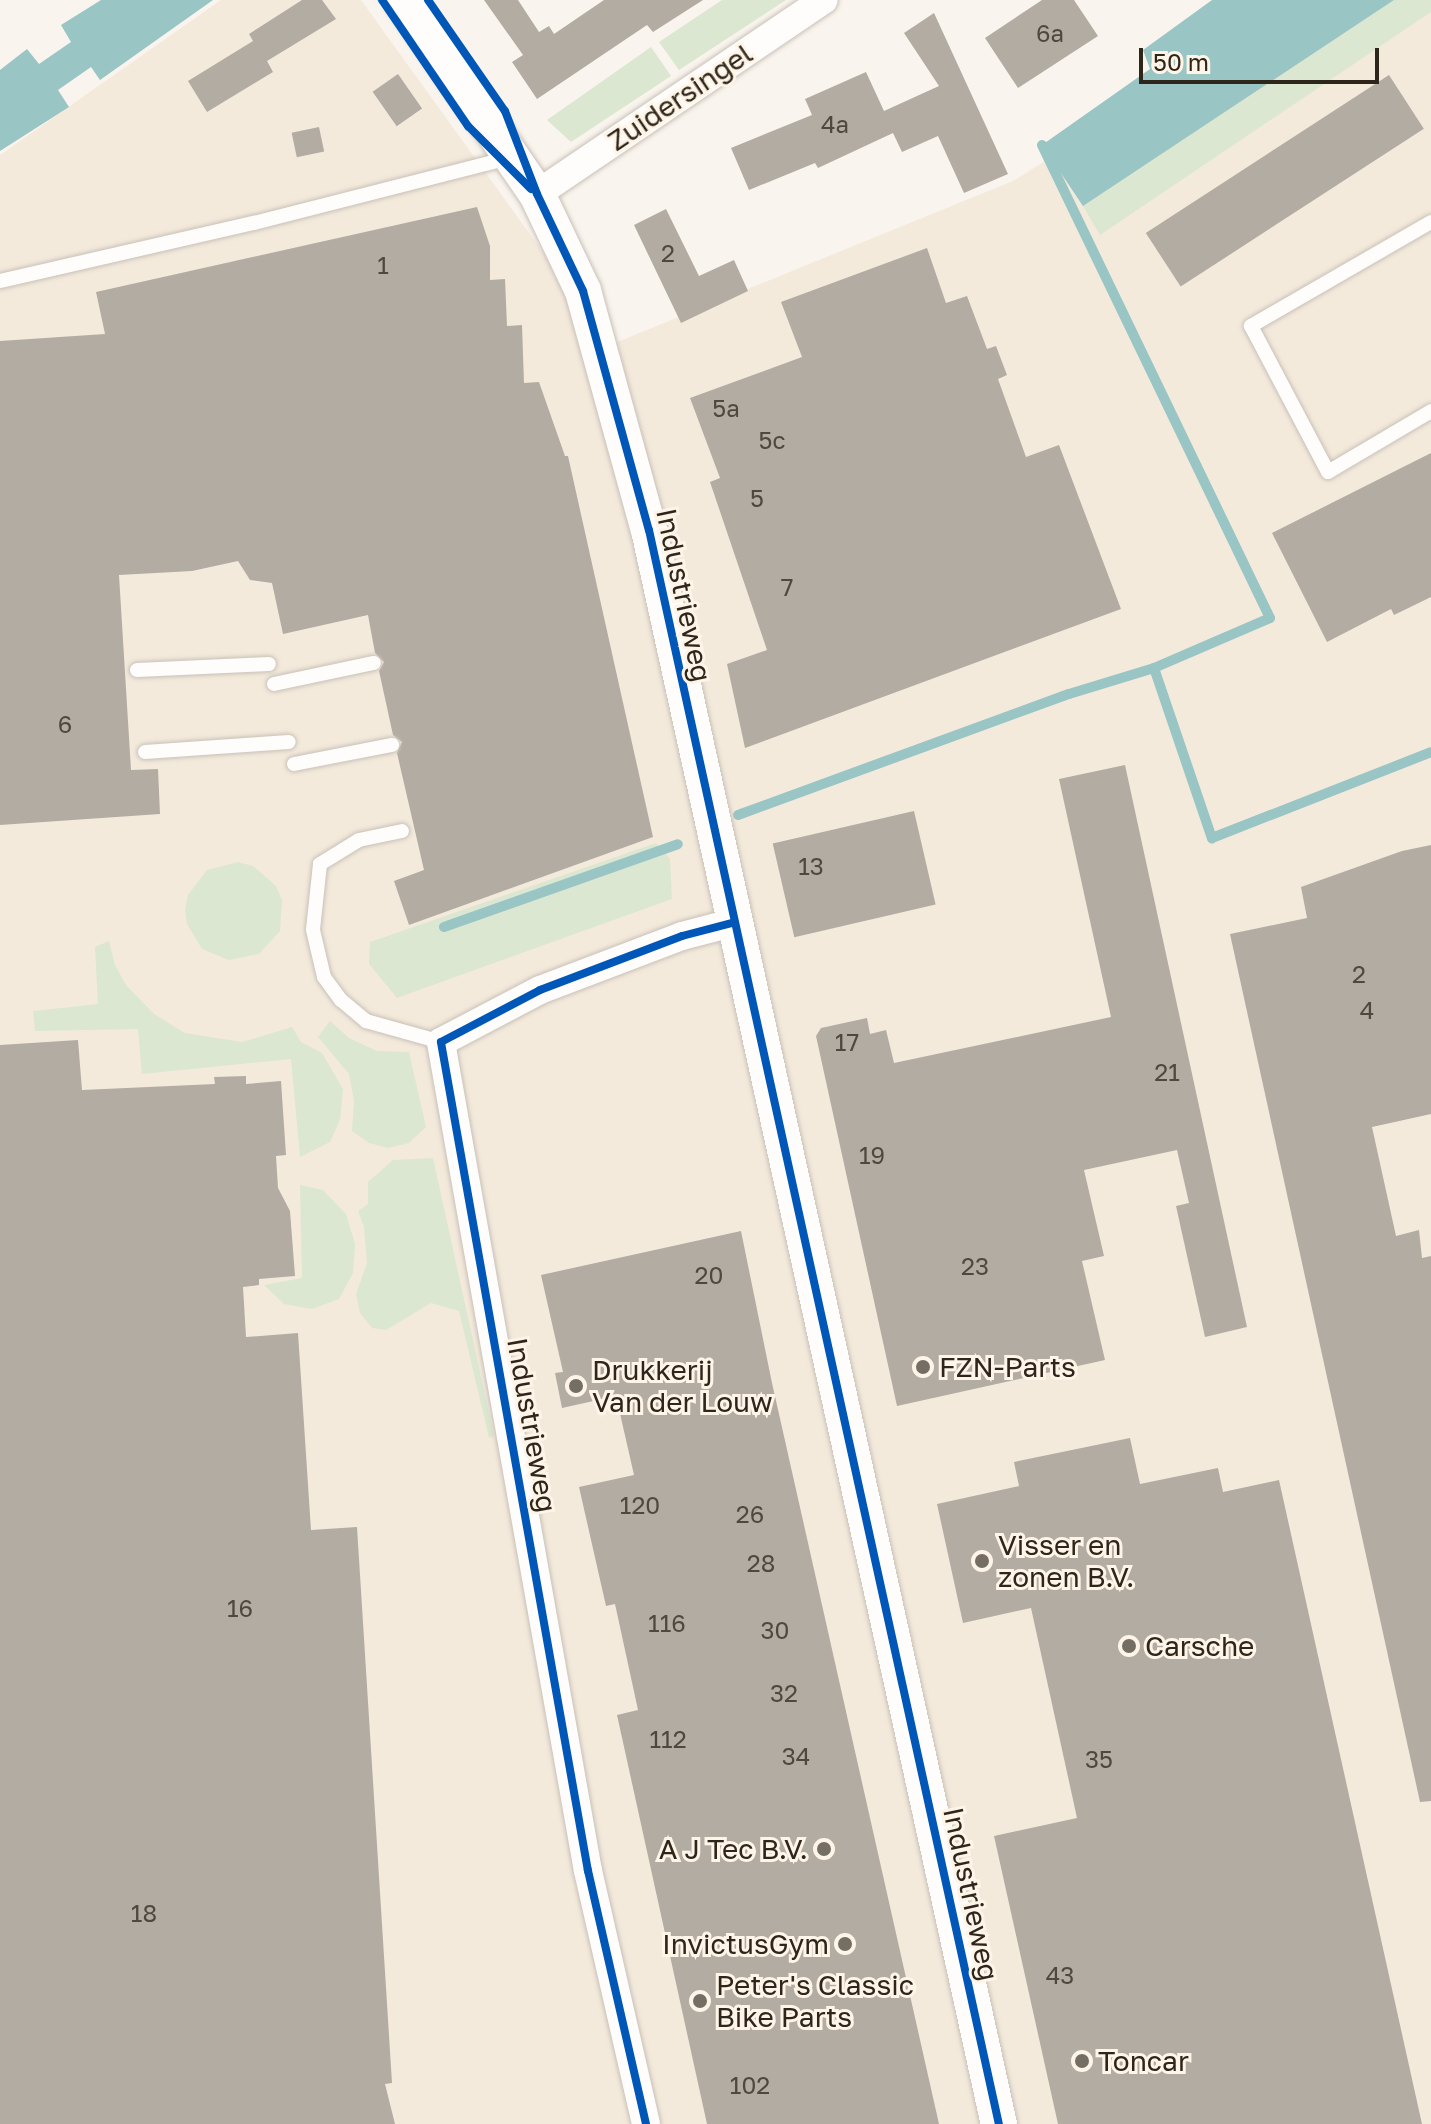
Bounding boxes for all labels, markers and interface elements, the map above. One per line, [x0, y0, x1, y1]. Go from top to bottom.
house number: 6a [1036, 19, 1064, 47]
scale bar [1143, 32, 1383, 82]
street label: Zuidersingel [601, 36, 759, 158]
text: 50 m [1153, 47, 1209, 76]
house number: 4a [821, 110, 849, 138]
house number: 2 [661, 239, 675, 267]
house number: 1 [377, 251, 389, 279]
house number: 5a [712, 394, 740, 422]
house number: 5c [759, 426, 785, 454]
house number: 5 [750, 484, 764, 512]
street label: Industrieweg [649, 505, 719, 685]
house number: 7 [781, 573, 793, 601]
house number: 6 [58, 710, 72, 738]
house number: 13 [798, 852, 824, 880]
house number: 2 [1352, 960, 1366, 988]
house number: 4 [1360, 996, 1374, 1024]
house number: 17 [835, 1028, 859, 1056]
house number: 21 [1154, 1058, 1180, 1086]
house number: 19 [859, 1141, 885, 1169]
house number: 23 [961, 1252, 989, 1280]
house number: 20 [695, 1261, 723, 1289]
street label: Industrieweg [500, 1335, 564, 1515]
place label: FZN-Parts [939, 1350, 1076, 1384]
place label: Drukkerij Van der Louw [592, 1353, 773, 1419]
marker: FZN-Parts [914, 1358, 932, 1376]
marker: Drukkerij Van der Louw [567, 1377, 585, 1395]
house number: 120 [620, 1491, 660, 1519]
house number: 26 [736, 1500, 764, 1528]
place label: Visser en zonen B.V. [998, 1528, 1134, 1594]
house number: 28 [747, 1549, 775, 1577]
marker: Visser en zonen B.V. [973, 1552, 991, 1570]
house number: 16 [227, 1594, 253, 1622]
house number: 116 [648, 1609, 686, 1637]
house number: 30 [761, 1616, 789, 1644]
place label: Carsche [1145, 1629, 1254, 1663]
marker: Carsche [1120, 1637, 1138, 1655]
house number: 32 [770, 1679, 798, 1707]
house number: 112 [649, 1725, 687, 1753]
house number: 34 [782, 1742, 810, 1770]
house number: 35 [1085, 1745, 1113, 1773]
street label: Industrieweg [936, 1804, 1006, 1984]
place label: A J Tec B.V. [659, 1832, 808, 1866]
marker: A J Tec B.V. [815, 1840, 833, 1858]
house number: 18 [131, 1899, 157, 1927]
place label: InvictusGym [662, 1927, 829, 1961]
marker: InvictusGym [836, 1935, 854, 1953]
house number: 43 [1046, 1961, 1074, 1989]
place label: Peter's Classic Bike Parts [716, 1968, 914, 2034]
marker: Peter's Classic Bike Parts [691, 1992, 709, 2010]
place label: Toncar [1098, 2044, 1189, 2078]
marker: Toncar [1073, 2052, 1091, 2070]
house number: 102 [730, 2071, 770, 2099]

